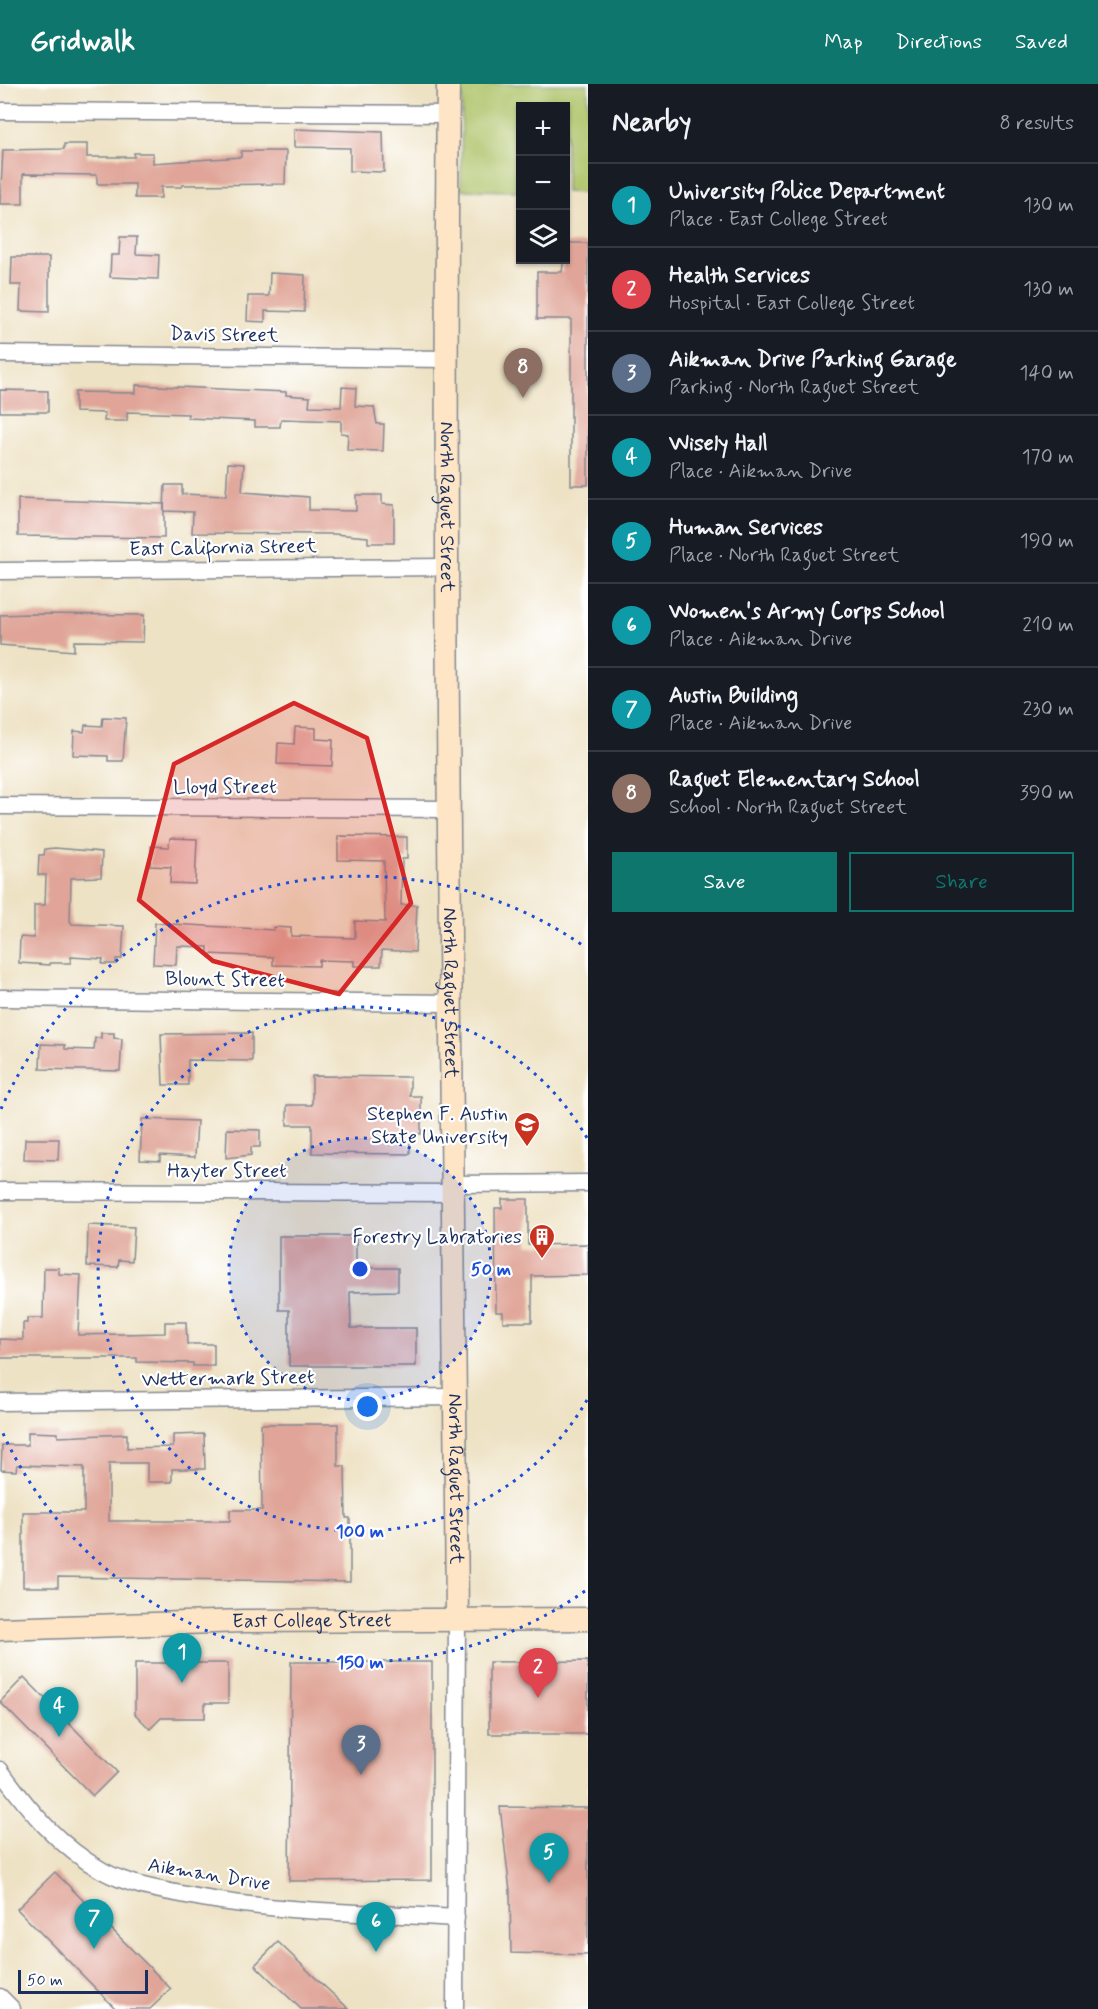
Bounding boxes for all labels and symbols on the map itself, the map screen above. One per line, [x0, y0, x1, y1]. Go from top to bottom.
street label: Davis Street [169, 321, 279, 349]
pin: 8 [504, 348, 542, 398]
street label: North Raguet Street [431, 422, 461, 593]
street label: East California Street [129, 533, 317, 565]
street label: Lloyd Street [173, 774, 277, 801]
street label: North Raguet Street [435, 907, 465, 1079]
street label: Blount Street [165, 965, 285, 995]
place label: Stephen F. Austin State University [367, 1101, 508, 1151]
school or university icon: Stephen F. Austin State University [512, 1110, 542, 1148]
street label: Hayter Street [167, 1158, 287, 1185]
building icon: Forestry Labratories [527, 1222, 557, 1260]
place label: Forestry Labratories [353, 1224, 522, 1251]
text: 50 m [471, 1258, 511, 1282]
centre of rings [350, 1259, 370, 1279]
street label: Wettermark Street [141, 1364, 315, 1394]
your location [353, 1392, 382, 1421]
street label: North Raguet Street [440, 1393, 470, 1565]
text: 100 m [336, 1520, 384, 1544]
street label: East College Street [232, 1607, 392, 1635]
pin: 1 [162, 1634, 201, 1683]
pin: 2 [518, 1648, 558, 1698]
text: 150 m [336, 1651, 384, 1675]
pin: 4 [40, 1688, 78, 1737]
pin: 3 [342, 1726, 380, 1775]
pin: 5 [530, 1834, 568, 1883]
street label: Aikman Drive [146, 1852, 272, 1898]
pin: 7 [74, 1900, 113, 1949]
pin: 6 [356, 1902, 395, 1952]
scale bar [18, 1967, 148, 1994]

